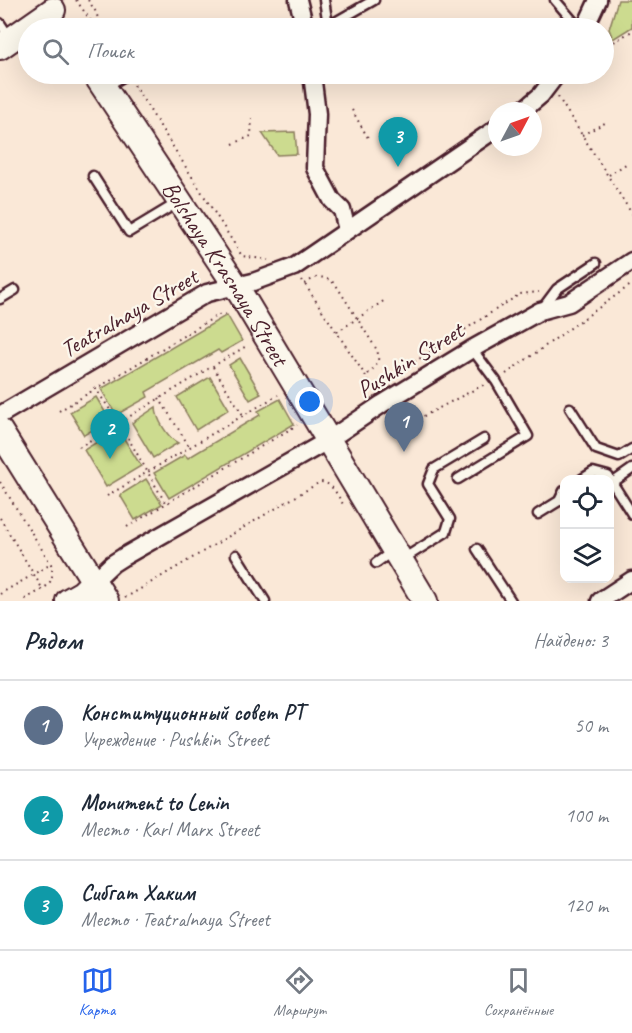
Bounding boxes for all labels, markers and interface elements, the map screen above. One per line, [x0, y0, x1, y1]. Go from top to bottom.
search box [18, 18, 614, 84]
icon: search [39, 35, 72, 68]
text: Поиск [87, 37, 133, 65]
north arrow [488, 102, 542, 156]
pin: 3 [378, 118, 418, 167]
street label: Bolshaya Krasnaya Street [155, 175, 296, 373]
street label: Teatralnaya Street [55, 261, 205, 364]
street label: Pushkin Street [351, 314, 471, 405]
your location [295, 387, 324, 416]
pin: 1 [384, 402, 424, 452]
pin: 2 [90, 410, 130, 459]
map controls [560, 475, 614, 583]
button: locate [560, 475, 614, 529]
button: layers [560, 529, 614, 583]
text: Рядом [24, 624, 82, 657]
text: Найдено: 3 [533, 628, 608, 653]
text: Конституционный совет РТ [81, 699, 304, 727]
text: 1 [39, 713, 48, 738]
text: 50 m [574, 713, 608, 738]
text: Учреждение · Pushkin Street [81, 727, 269, 752]
text: Monument to Lenin [81, 789, 229, 817]
text: 2 [39, 803, 48, 828]
text: 100 m [565, 803, 608, 828]
text: Место · Karl Marx Street [81, 817, 259, 842]
text: Сибгат Хаким [81, 879, 195, 907]
text: 3 [39, 893, 48, 918]
text: 120 m [565, 893, 608, 918]
text: Место · Teatralnaya Street [81, 907, 270, 932]
tab: Карта [79, 964, 115, 1020]
tab: Маршрут [273, 964, 326, 1020]
tab: Сохранённые [484, 964, 553, 1020]

